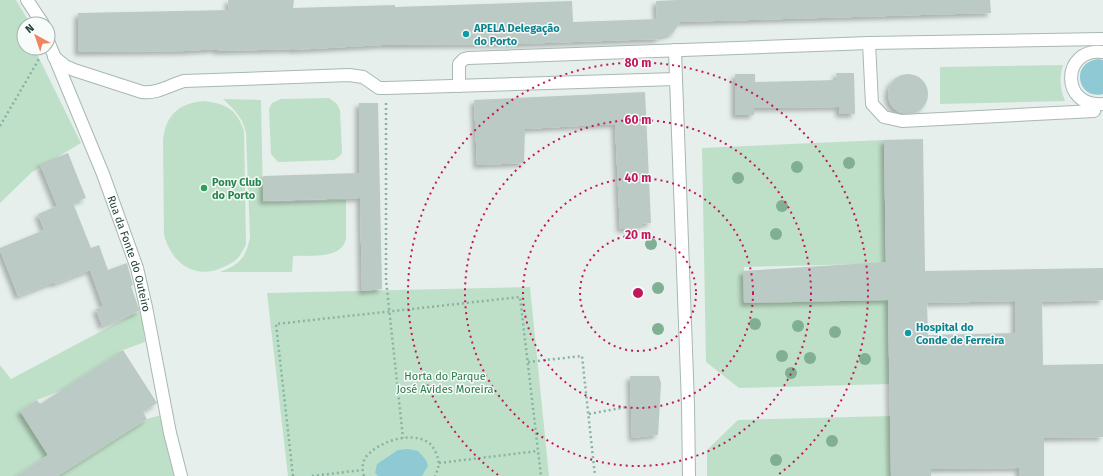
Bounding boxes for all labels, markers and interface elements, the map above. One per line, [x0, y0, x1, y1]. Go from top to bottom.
north arrow [16, 16, 56, 56]
text: N [23, 21, 37, 36]
place label: APELA Delegação do Porto [473, 22, 560, 48]
marker: APELA Delegação do Porto [461, 29, 471, 39]
text: 80 m [625, 56, 651, 70]
text: 60 m [625, 113, 651, 127]
text: 40 m [625, 171, 651, 185]
place label: Pony Club do Porto [212, 176, 262, 202]
marker: Pony Club do Porto [199, 183, 209, 193]
street label: Rua da Fonte do Outeiro [104, 194, 153, 313]
text: 20 m [625, 228, 651, 242]
centre of rings [631, 286, 645, 300]
place label: Hospital do Conde de Ferreira [916, 321, 1004, 347]
marker: Hospital do Conde de Ferreira [903, 328, 913, 338]
park label: Horta do Parque José Avides Moreira [396, 370, 494, 396]

